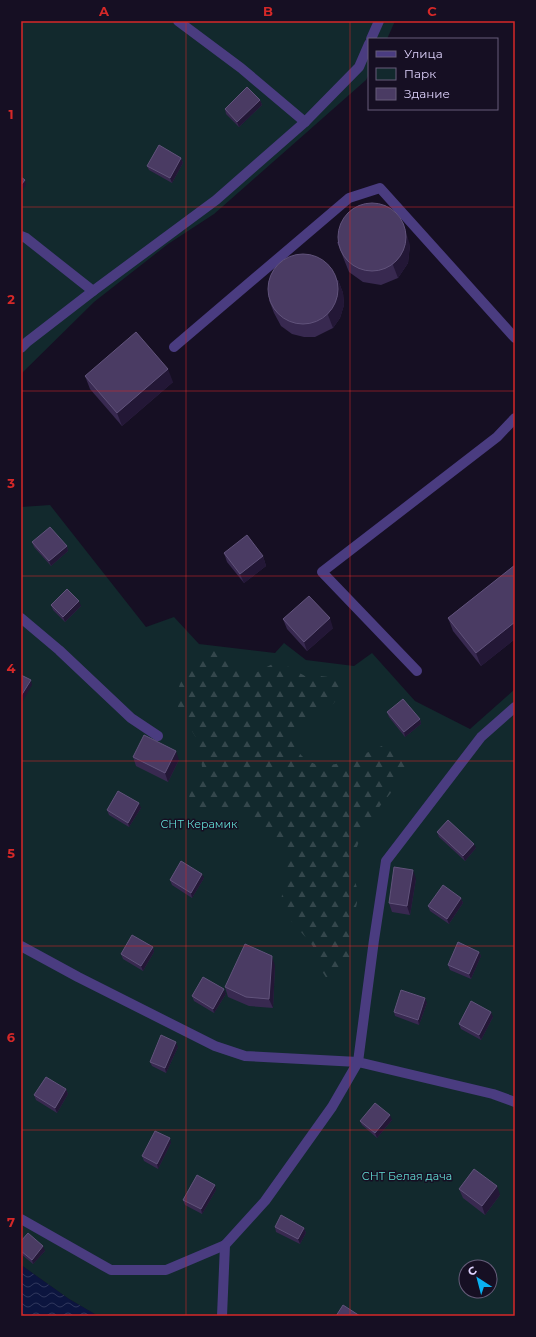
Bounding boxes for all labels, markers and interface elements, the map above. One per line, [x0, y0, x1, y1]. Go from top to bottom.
text: A [98, 3, 110, 19]
text: B [263, 3, 273, 19]
text: C [427, 3, 437, 19]
legend [368, 38, 498, 110]
text: Улица [404, 46, 443, 61]
text: Парк [404, 66, 436, 81]
text: Здание [404, 86, 450, 101]
text: 1 [8, 106, 14, 122]
text: 2 [7, 291, 15, 307]
text: 3 [6, 475, 15, 491]
text: 4 [7, 660, 16, 676]
park label: СНТ Керамик [160, 817, 238, 831]
text: 5 [7, 845, 15, 861]
text: 6 [7, 1029, 16, 1045]
park label: СНТ Белая дача [362, 1169, 452, 1183]
text: 7 [7, 1214, 15, 1230]
north arrow [458, 1259, 498, 1299]
text: С [465, 1263, 479, 1279]

